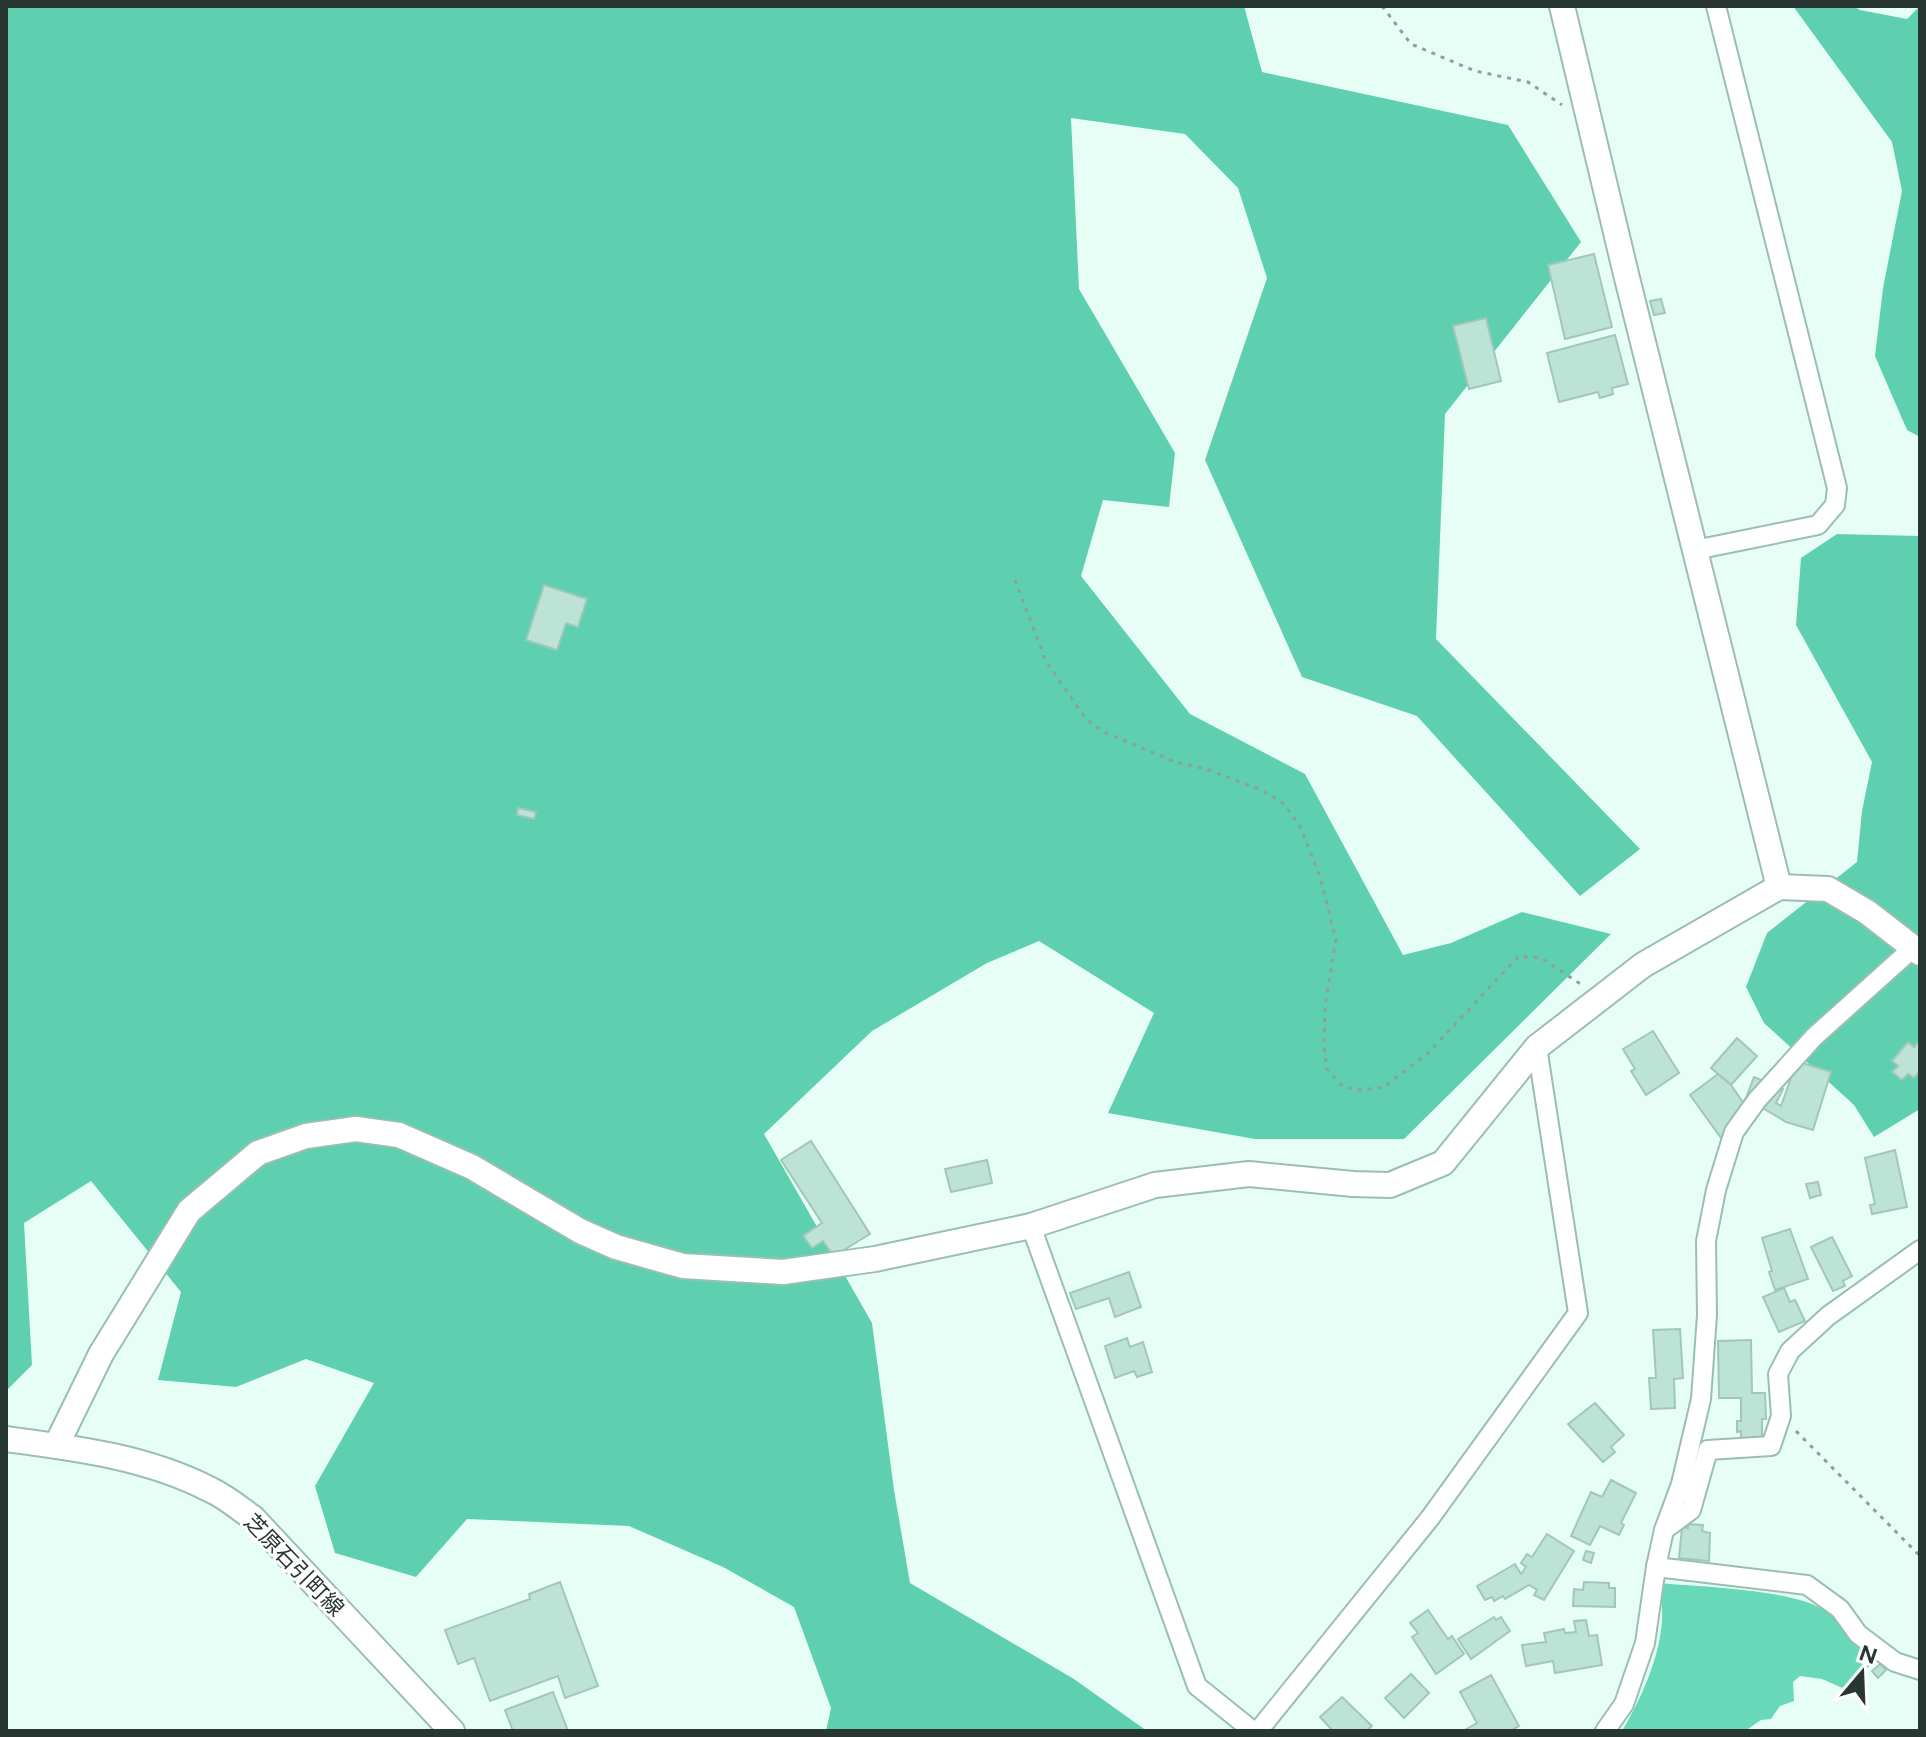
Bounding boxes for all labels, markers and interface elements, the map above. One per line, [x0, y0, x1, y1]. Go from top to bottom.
street label: 芝原石引町線 [238, 1508, 350, 1622]
north arrow [1822, 1633, 1902, 1713]
text: N [1856, 1639, 1881, 1670]

